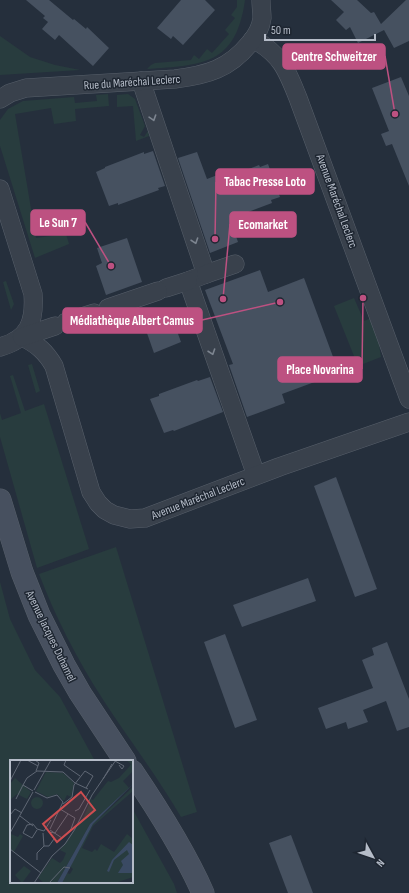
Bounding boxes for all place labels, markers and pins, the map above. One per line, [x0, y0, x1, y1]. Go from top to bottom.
callout: Centre Schweitzer [283, 44, 385, 69]
callout: Tabac Presse Loto [216, 169, 314, 194]
callout: Le Sun 7 [31, 210, 85, 235]
callout: Ecomarket [230, 212, 296, 237]
callout: Médiathèque Albert Camus [63, 308, 202, 333]
callout: Place Novarina [278, 357, 362, 382]

